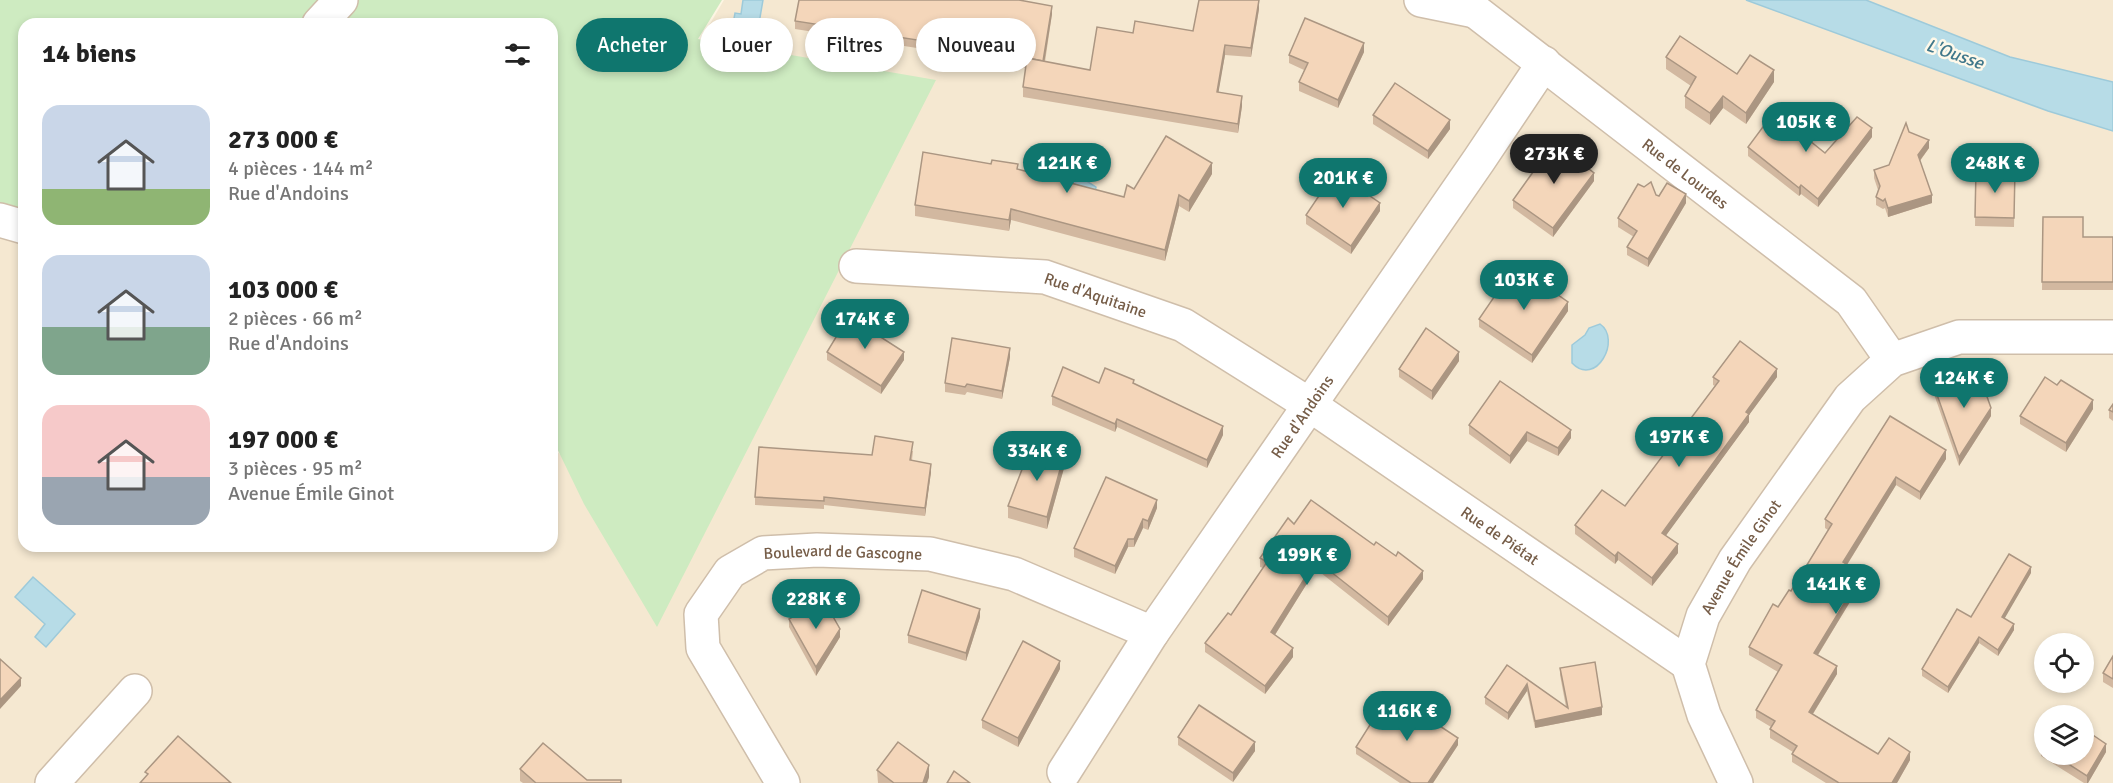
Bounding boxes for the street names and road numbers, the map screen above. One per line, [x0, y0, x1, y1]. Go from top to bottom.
street label: Rue de Lourdes [1638, 134, 1732, 214]
street label: Rue d'Aquitaine [1041, 269, 1149, 323]
street label: Rue d'Andoins [1267, 371, 1338, 462]
street label: Avenue Émile Ginot [1697, 496, 1786, 618]
street label: Rue de Piétat [1457, 502, 1543, 570]
street label: Boulevard de Gascogne [763, 541, 922, 565]

